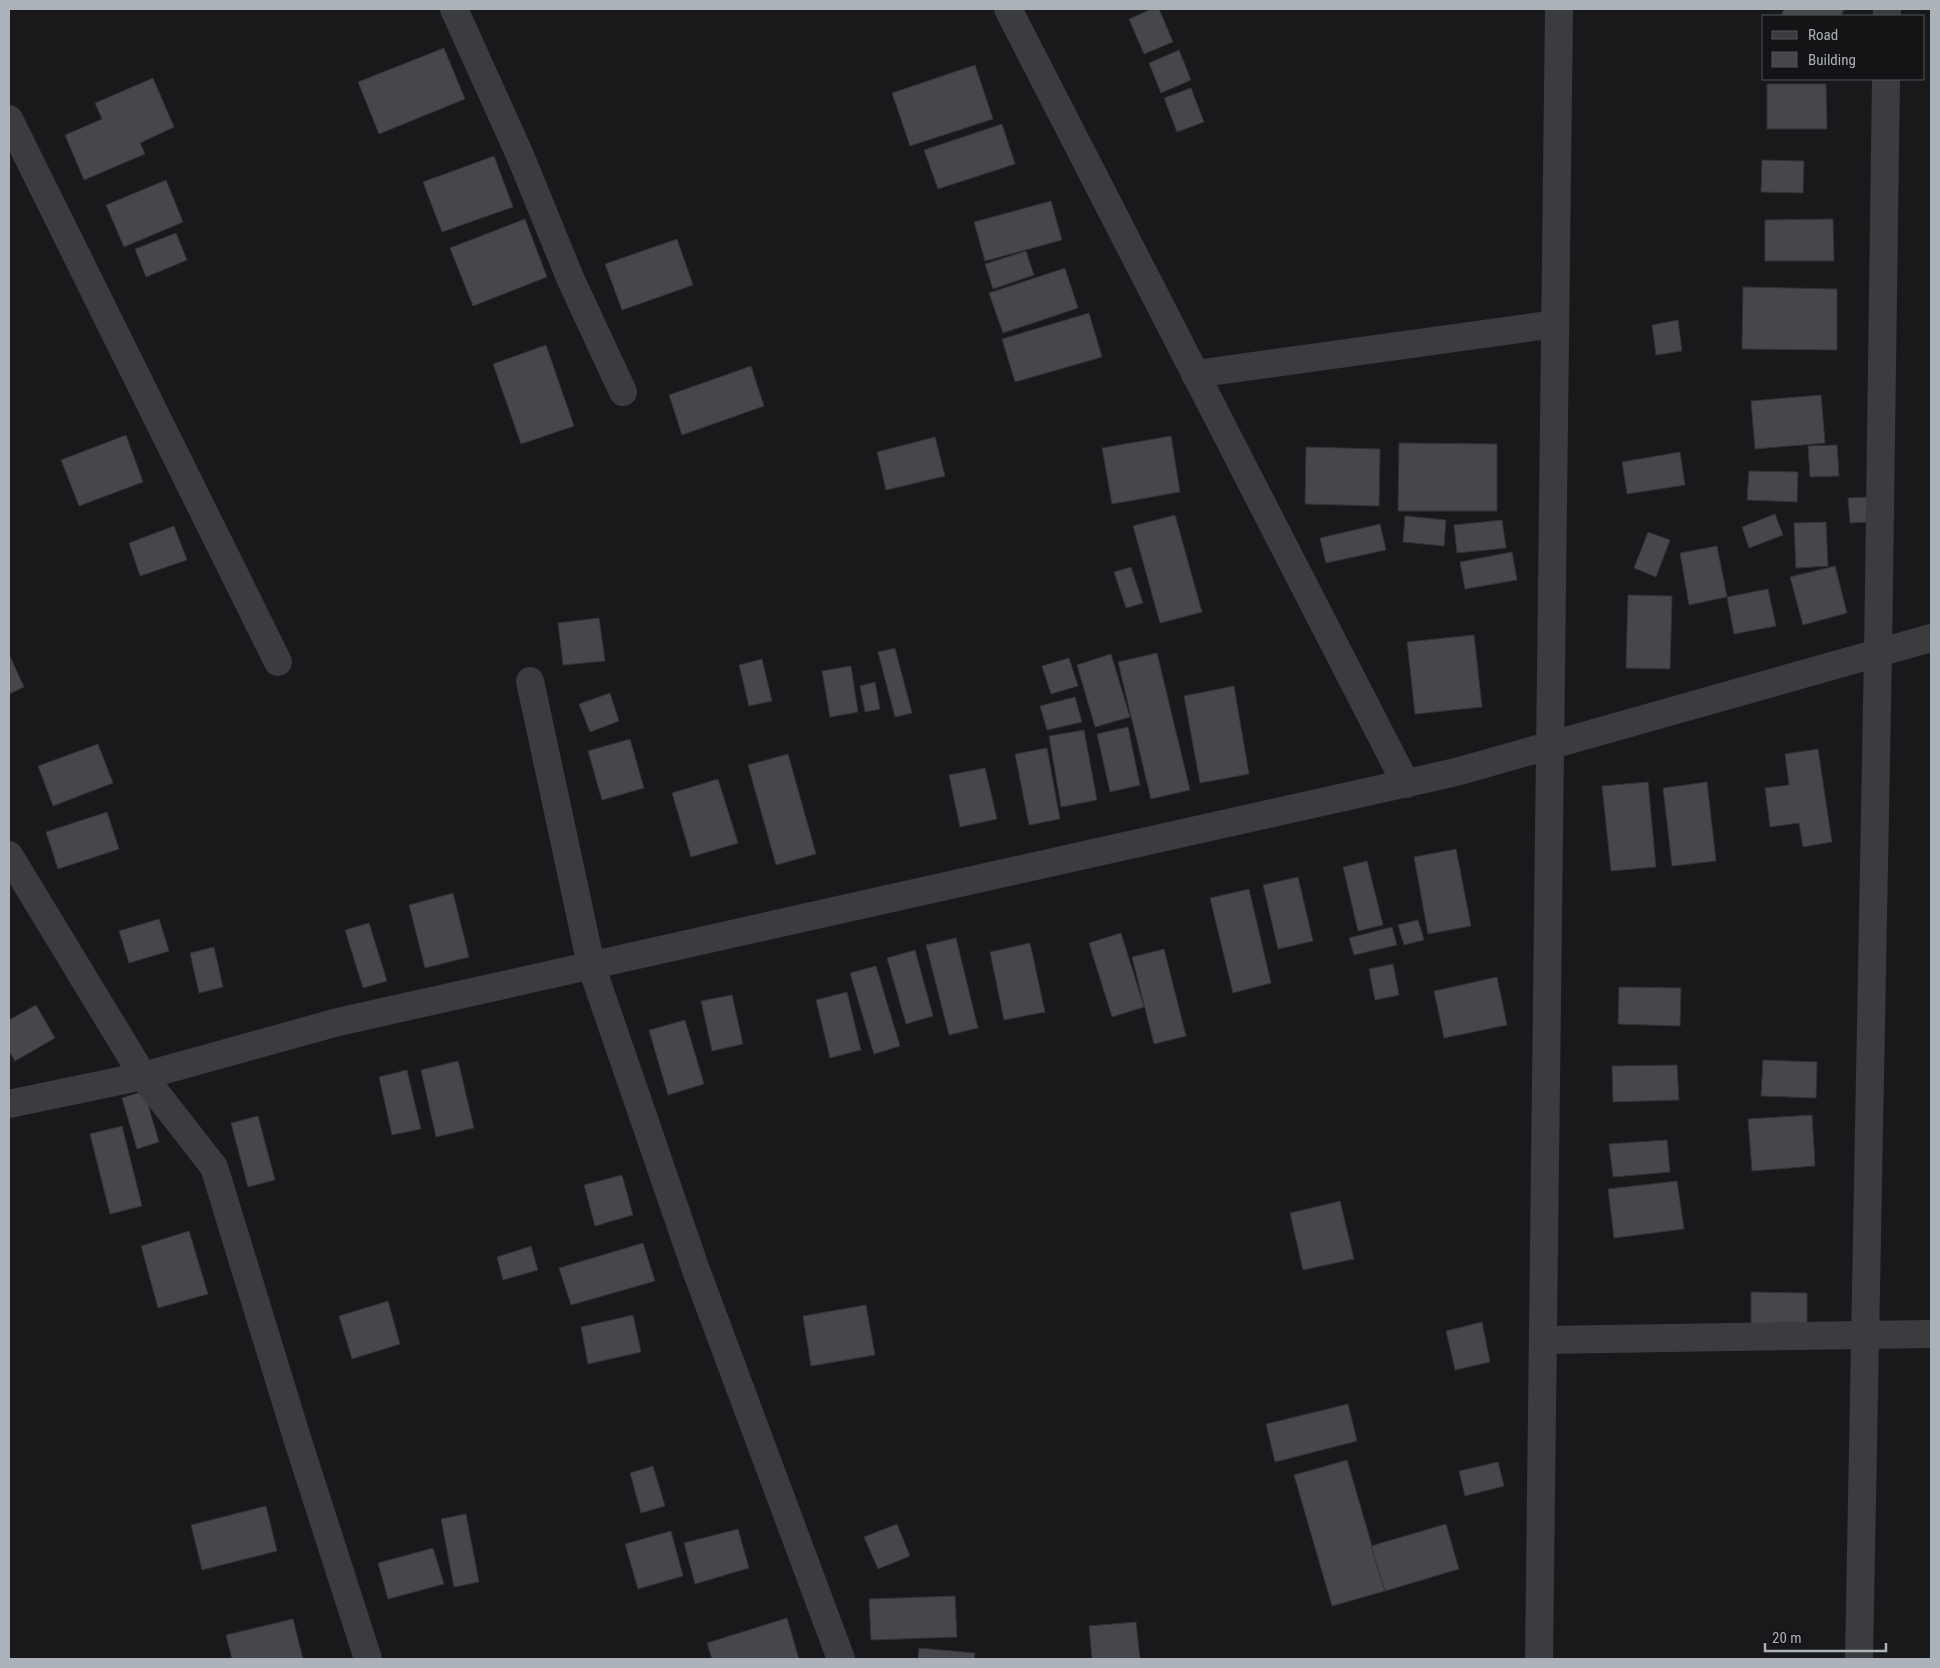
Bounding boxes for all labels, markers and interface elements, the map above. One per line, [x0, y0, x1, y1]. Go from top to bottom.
legend [1762, 15, 1925, 80]
text: Road [1808, 26, 1838, 44]
text: Building [1808, 51, 1856, 69]
scale bar [1765, 1620, 1886, 1652]
text: 20 m [1772, 1629, 1802, 1647]

